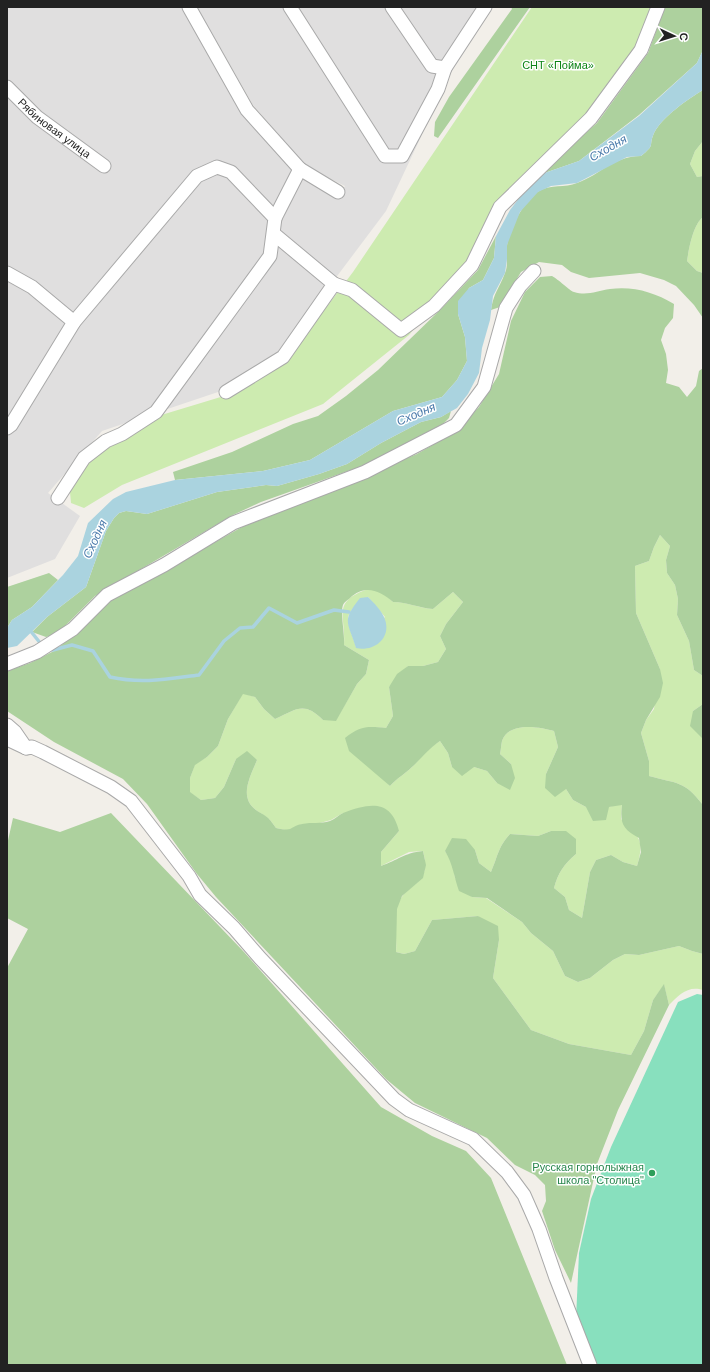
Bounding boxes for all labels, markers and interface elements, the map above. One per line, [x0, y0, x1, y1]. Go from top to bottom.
north arrow [654, 16, 694, 56]
text: С [678, 32, 690, 41]
park label: СНТ «Пойма» [522, 59, 594, 71]
street label: Рябиновая улица [16, 96, 94, 161]
water label: Сходня [587, 131, 630, 164]
water label: Сходня [394, 399, 438, 428]
water label: Сходня [80, 517, 110, 560]
place label: Русская горнолыжная школа "Столица" [532, 1161, 644, 1186]
marker: Русская горнолыжная школа "Столица" [647, 1168, 657, 1178]

